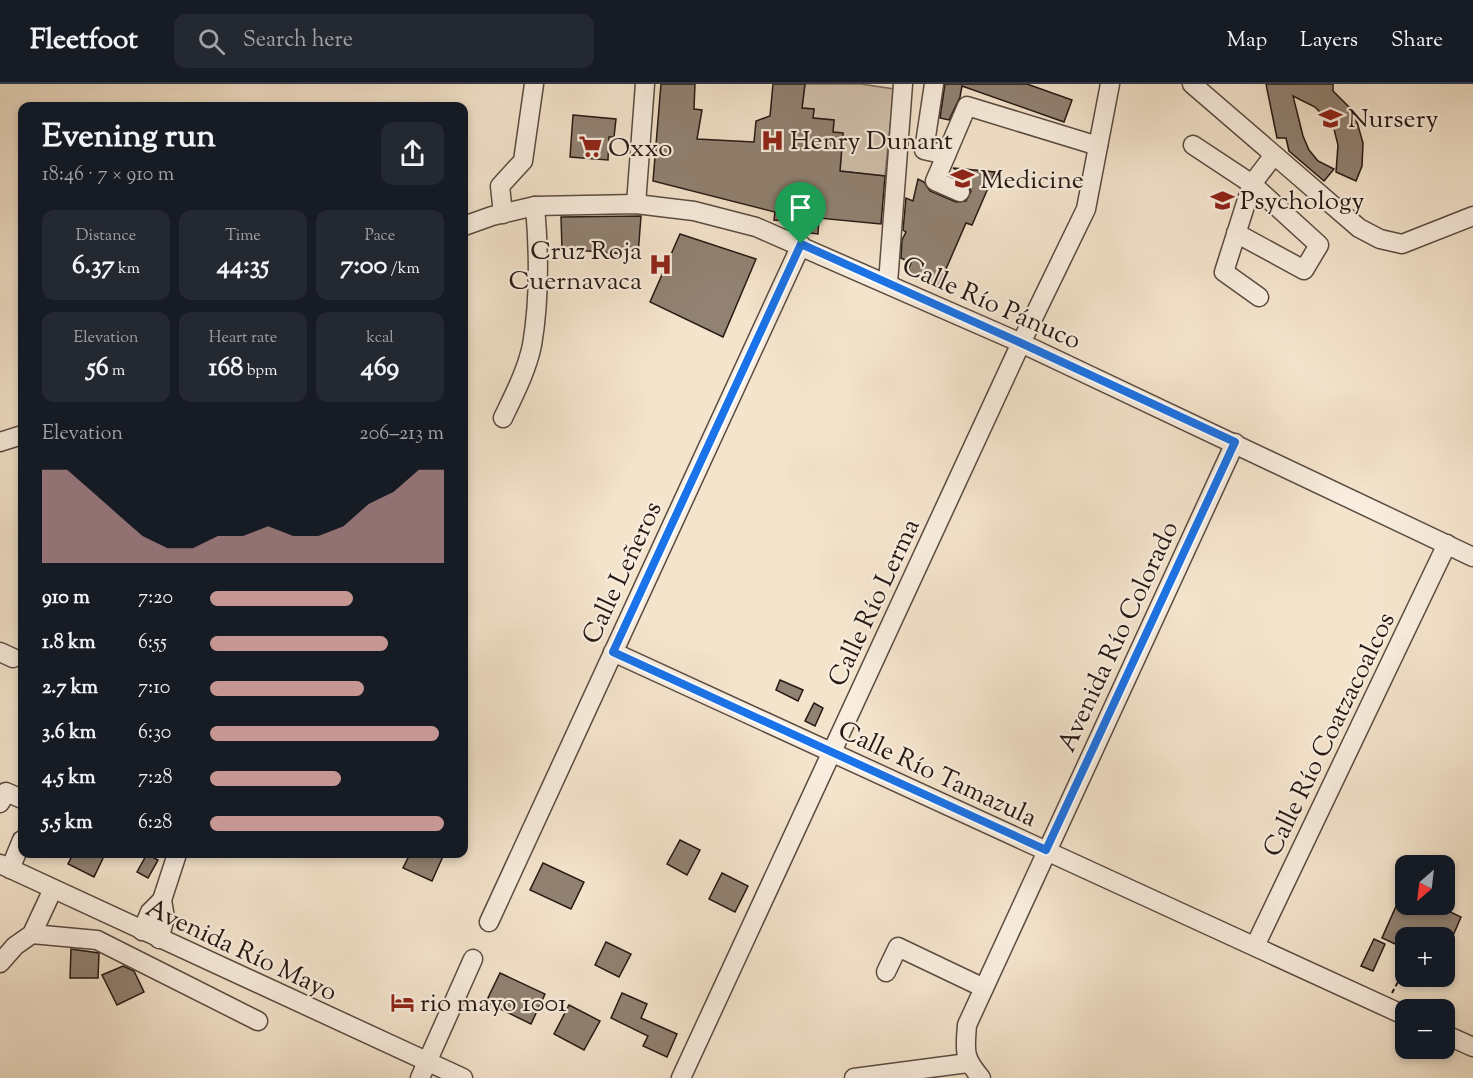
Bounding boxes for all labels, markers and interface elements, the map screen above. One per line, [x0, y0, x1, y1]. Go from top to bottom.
search box [174, 14, 594, 68]
text: Fleetfoot [30, 21, 138, 61]
icon: search [195, 25, 228, 58]
text: Search here [243, 25, 353, 57]
text: Map [1227, 26, 1267, 56]
text: Layers [1300, 26, 1358, 56]
text: Share [1391, 26, 1443, 56]
place label: Nursery [1348, 102, 1438, 139]
school or university icon: Nursery [1317, 105, 1343, 131]
text: Evening run [42, 114, 216, 162]
button: share [381, 122, 444, 185]
place label: Henry Dunant [790, 124, 953, 161]
hospital icon: Henry Dunant [759, 127, 785, 153]
place label: Oxxo [608, 131, 673, 168]
supermarket icon: Oxxo [577, 134, 603, 160]
text: 18:46 · 7 × 910 m [42, 161, 174, 190]
place label: Medicine [980, 163, 1084, 200]
school or university icon: Medicine [949, 166, 975, 192]
pin [775, 182, 826, 244]
place label: Psychology [1240, 184, 1365, 221]
school or university icon: Psychology [1209, 187, 1235, 213]
icon: arrive [784, 191, 817, 224]
text: Distance [76, 225, 136, 248]
text: Time [225, 225, 261, 248]
text: Pace [365, 225, 395, 248]
place label: Cruz Roja Cuernavaca [509, 234, 642, 301]
text: 6.37 [72, 248, 115, 285]
text: 44:35 [217, 248, 269, 285]
text: 7:00 [340, 248, 387, 285]
street label: Calle Río Pánuco [896, 248, 1086, 360]
hospital icon: Cruz Roja Cuernavaca [647, 252, 673, 278]
text: km [115, 258, 140, 281]
text: /km [387, 258, 420, 281]
text: Elevation [74, 327, 138, 350]
text: Heart rate [209, 327, 277, 350]
text: kcal [366, 327, 394, 350]
text: 56 [87, 350, 109, 387]
text: 168 [209, 350, 243, 387]
text: 469 [361, 350, 399, 387]
text: m [109, 360, 125, 383]
text: bpm [243, 360, 277, 383]
text: Elevation [42, 420, 123, 449]
text: 206–213 m [359, 420, 444, 449]
street label: Calle Leñeros [574, 496, 673, 651]
street label: Calle Río Lerma [820, 513, 930, 693]
street label: Avenida Río Colorado [1050, 516, 1189, 759]
text: 910 m [42, 584, 90, 613]
text: 7:20 [138, 584, 173, 613]
street label: Calle Río Coatzacoalcos [1255, 607, 1406, 864]
text: 1.8 km [42, 629, 96, 658]
text: 6:55 [138, 629, 167, 658]
text: 2.7 km [42, 674, 98, 703]
text: 7:10 [138, 674, 170, 703]
street label: Calle Río Tamazula [831, 713, 1043, 838]
text: 3.6 km [42, 719, 96, 748]
text: 6:30 [138, 719, 171, 748]
text: 4.5 km [42, 764, 96, 793]
text: 7:28 [138, 764, 173, 793]
text: 5.5 km [42, 809, 92, 838]
text: 6:28 [138, 809, 172, 838]
north arrow [1395, 855, 1455, 915]
map controls [1395, 855, 1455, 1059]
street label: Avenida Río Mayo [139, 891, 343, 1012]
button: + [1395, 927, 1455, 987]
place label: rio mayo 1001 [420, 986, 567, 1023]
hotel icon: rio mayo 1001 [389, 989, 415, 1015]
button: − [1395, 999, 1455, 1059]

